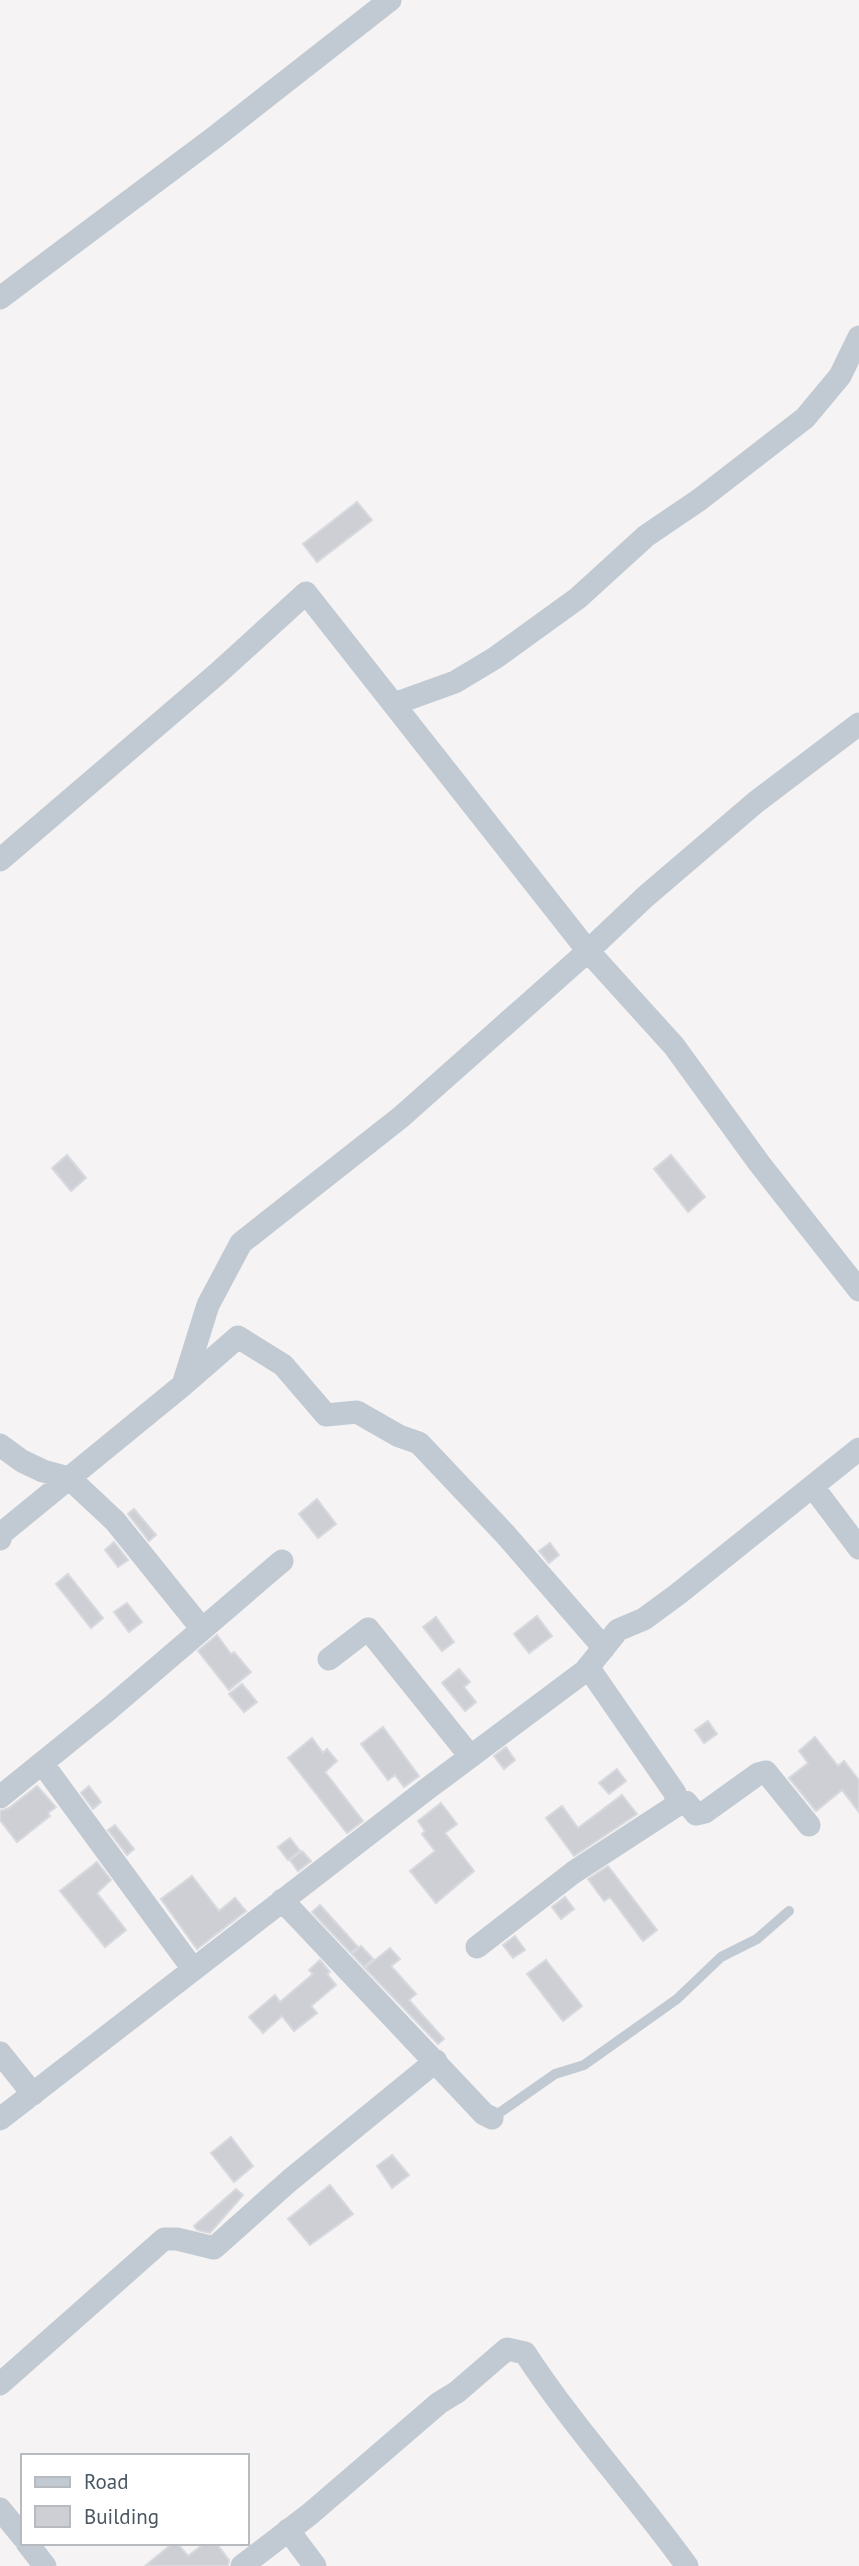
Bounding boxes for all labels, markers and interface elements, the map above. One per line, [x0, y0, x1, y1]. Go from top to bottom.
legend [21, 2454, 248, 2545]
text: Road [84, 2468, 128, 2495]
text: Building [84, 2503, 159, 2530]

